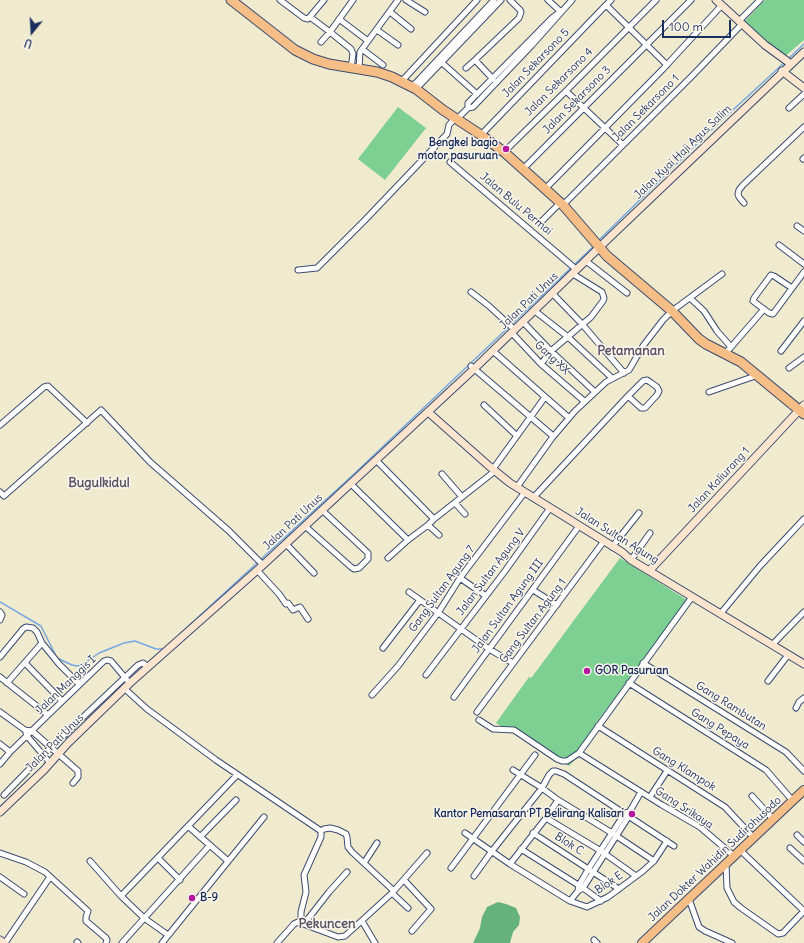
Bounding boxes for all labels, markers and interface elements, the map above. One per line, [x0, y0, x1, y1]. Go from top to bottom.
north arrow [12, 12, 52, 52]
scale bar [664, 12, 733, 38]
text: 100 m [669, 19, 703, 34]
street label: Jalan Sekarsono 5 [500, 26, 572, 100]
text: U [23, 36, 34, 51]
street label: Jalan Sekarsono 4 [522, 45, 596, 119]
street label: Jalan Sekarsono 3 [540, 63, 614, 137]
street label: Jalan Sekarsono 1 [610, 72, 682, 144]
street label: Jalan Kyai Haji Agus Salim [632, 102, 734, 202]
place label: Bengkel bagio motor pasuruan [418, 136, 498, 162]
marker: Bengkel bagio motor pasuruan [501, 144, 511, 154]
street label: Jalan Bulu Permai [477, 170, 555, 238]
street label: Jalan Pati Unus [497, 270, 561, 332]
street label: Gang XX [532, 338, 572, 378]
district label: Petamanan [597, 343, 665, 359]
street label: Jalan Kaliurang 1 [686, 445, 752, 515]
district label: Bugulkidul [68, 475, 130, 491]
street label: Jalan Pati Unus [261, 491, 325, 553]
street label: Jalan Sultan Agung [573, 505, 661, 567]
street label: Jalan Sultan Agung V [454, 526, 528, 618]
street label: Gang Sultan Agung 7 [406, 543, 478, 635]
street label: Jalan Sultan Agung III [470, 557, 546, 655]
street label: Gang Sultan Agung 1 [497, 576, 569, 666]
street label: Jalan Manggis I [33, 653, 99, 717]
place label: GOR Pasuruan [595, 664, 669, 678]
marker: GOR Pasuruan [582, 666, 592, 676]
street label: Gang Rambutan [693, 679, 769, 733]
street label: Gang Pepaya [688, 706, 752, 752]
street label: Jalan Pati Unus [23, 711, 87, 775]
street label: Gang Klampok [650, 744, 718, 794]
street label: Gang Srikaya [652, 784, 716, 832]
street label: Jalan Dokter Wahidin Sudirohusodo [646, 794, 784, 924]
place label: Kantor Pemasaran PT Belirang Kalisari [434, 807, 624, 821]
marker: Kantor Pemasaran PT Belirang Kalisari [627, 809, 637, 819]
street label: Blok C [552, 830, 586, 858]
street label: Blok E [593, 869, 625, 897]
place label: B-9 [200, 891, 218, 905]
marker: B-9 [187, 893, 197, 903]
district label: Pekuncen [299, 916, 355, 932]

